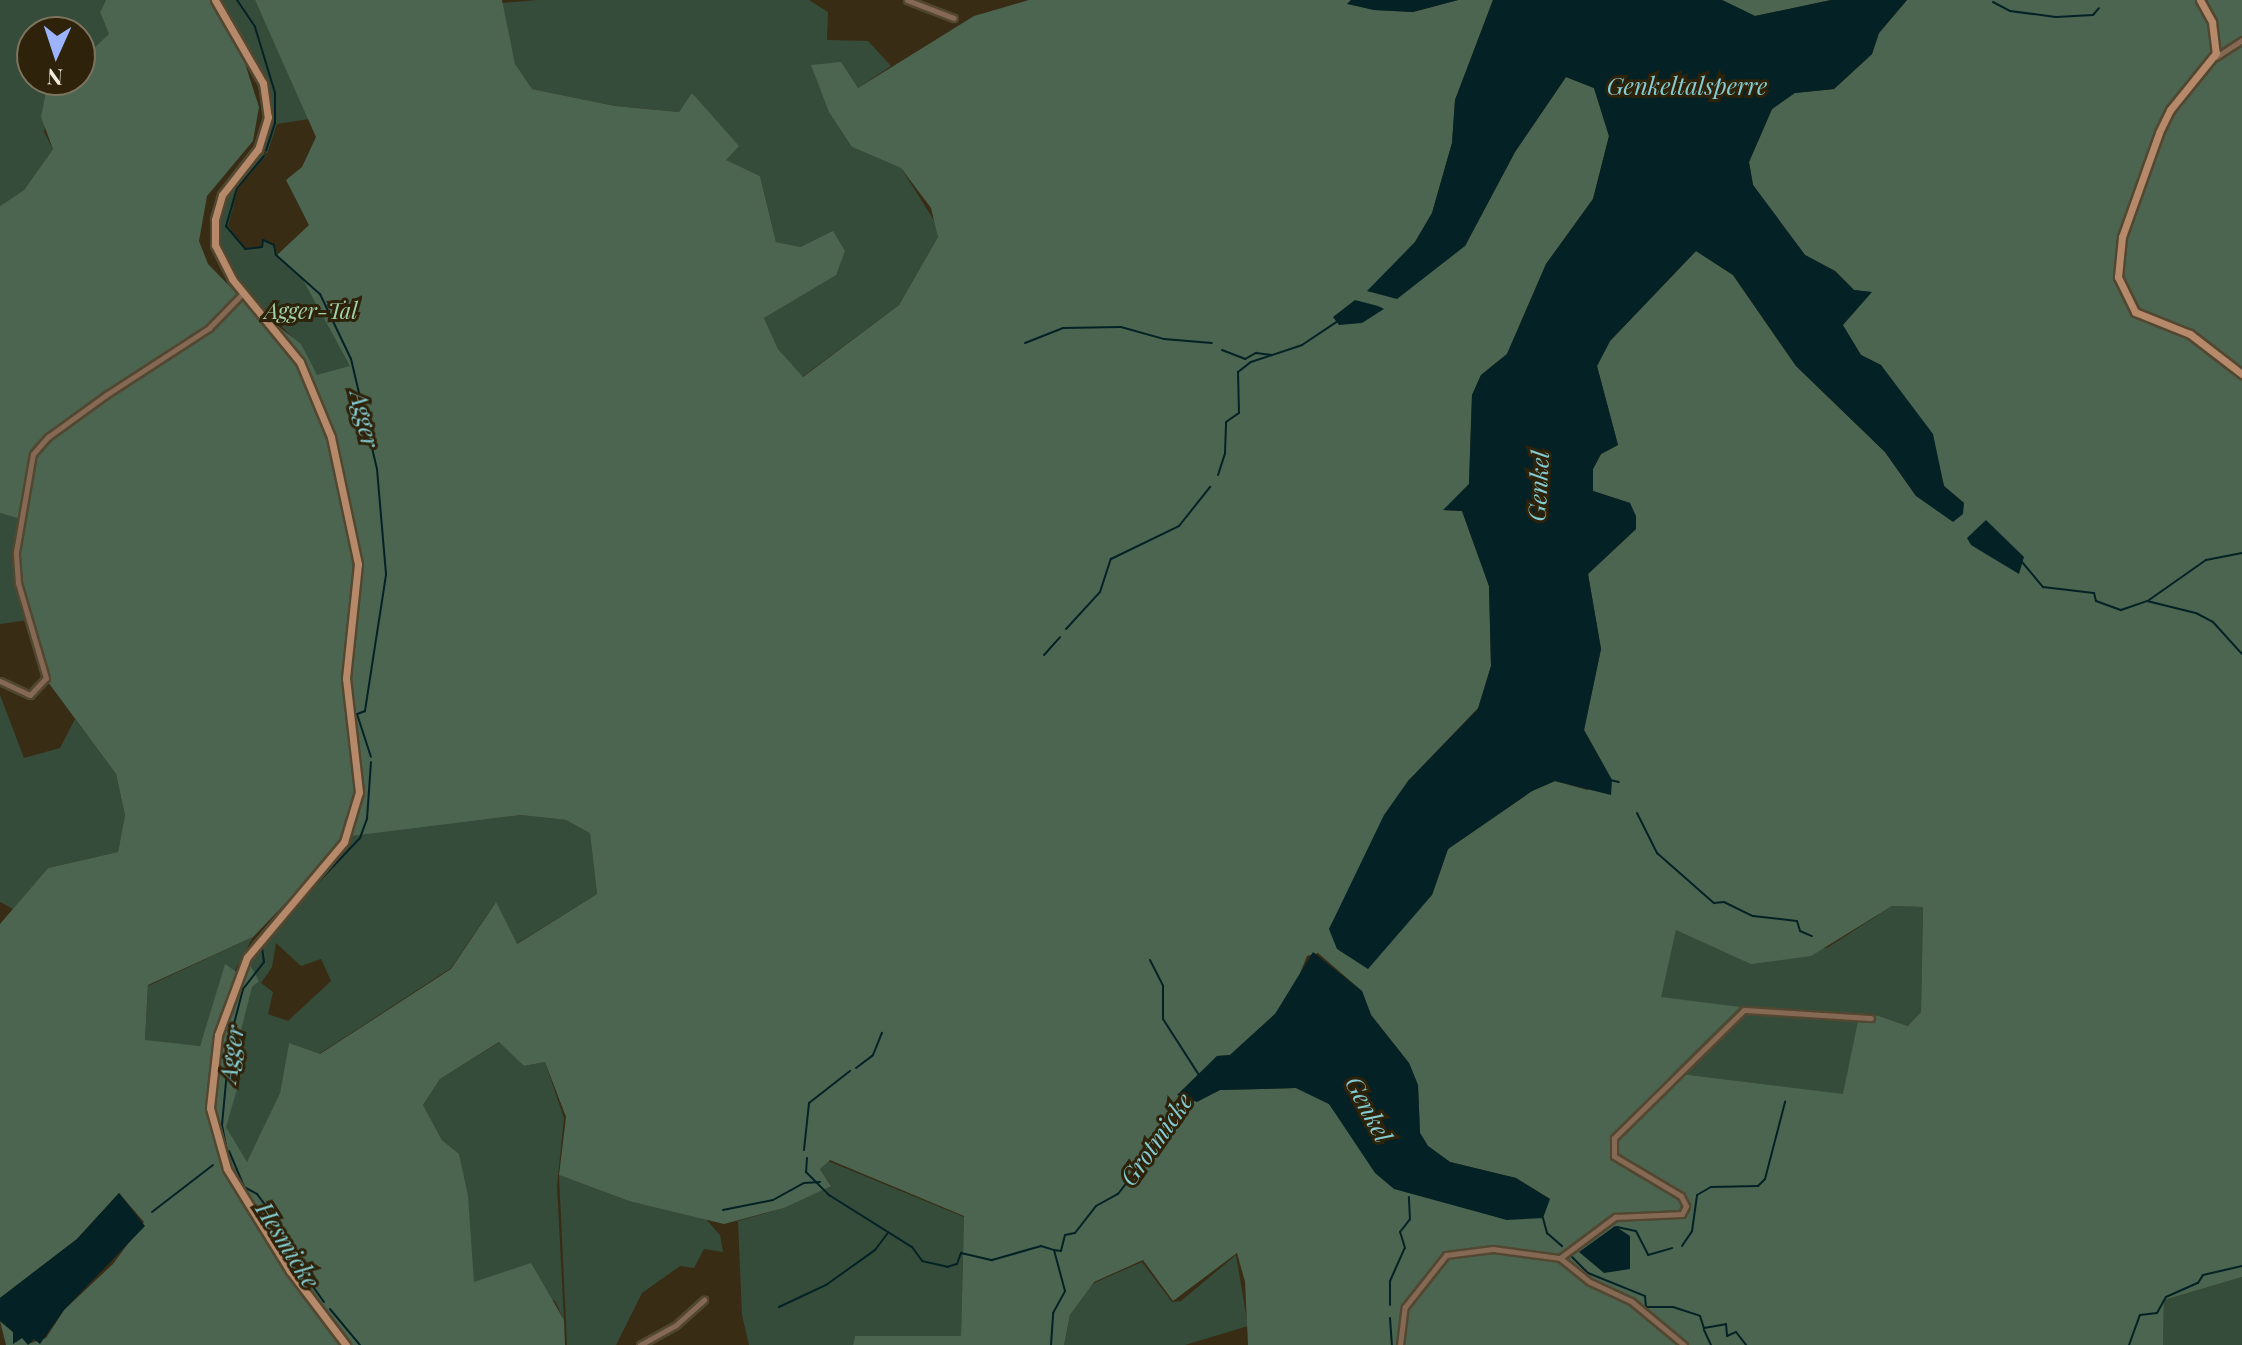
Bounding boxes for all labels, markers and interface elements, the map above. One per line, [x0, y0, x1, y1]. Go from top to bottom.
north arrow [16, 16, 96, 96]
text: N [46, 63, 64, 93]
water label: Genkeltalsperre [1607, 72, 1767, 100]
park label: Agger-Tal [265, 298, 357, 324]
water label: Agger [345, 388, 385, 450]
water label: Genkel [1522, 450, 1554, 522]
water label: Agger [213, 1024, 249, 1084]
water label: Genkel [1340, 1071, 1398, 1147]
water label: Grotmicke [1114, 1087, 1198, 1191]
water label: Hesmicke [250, 1196, 326, 1294]

